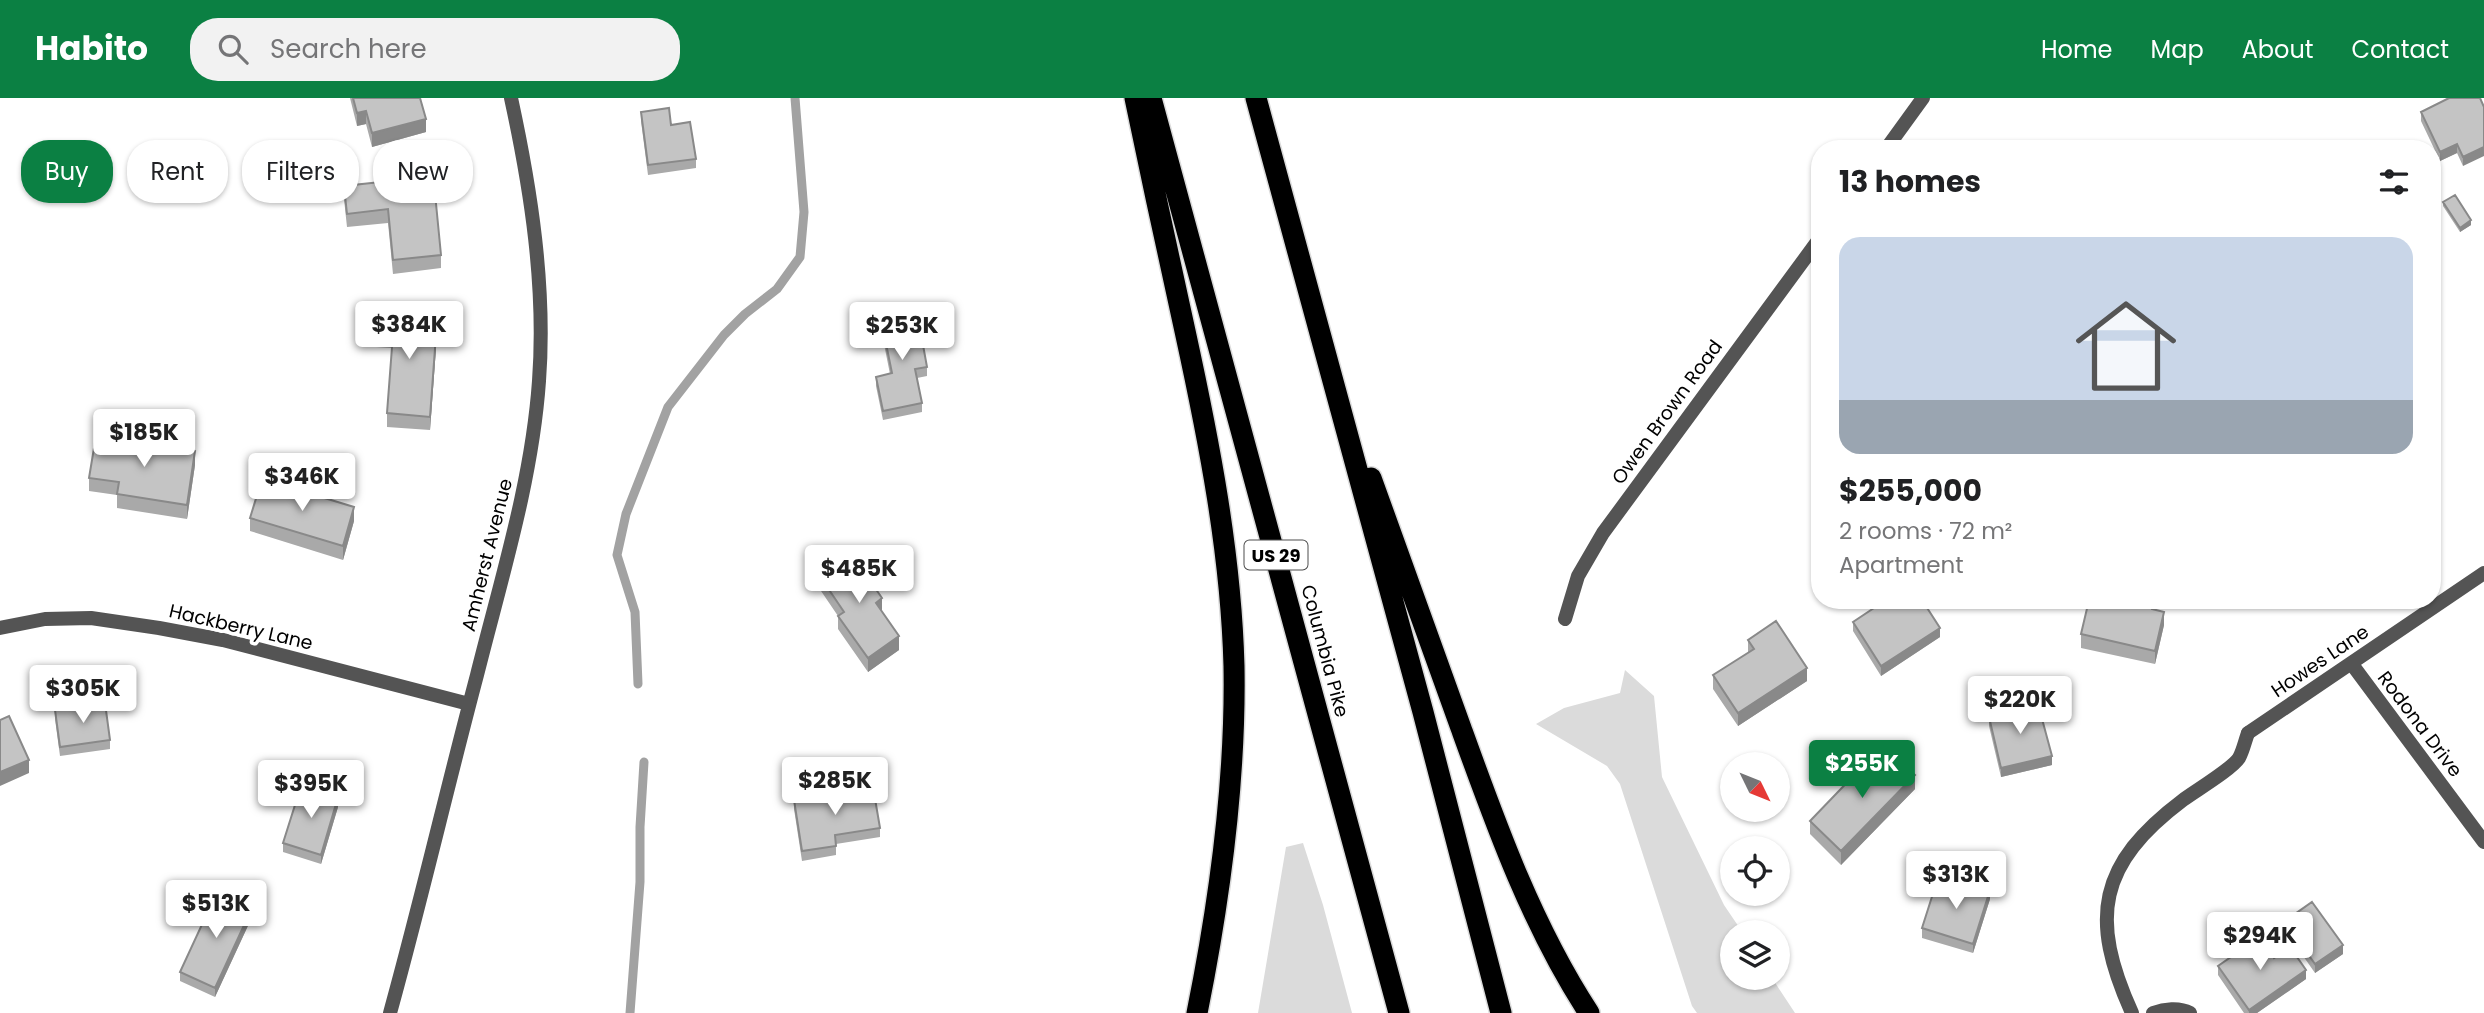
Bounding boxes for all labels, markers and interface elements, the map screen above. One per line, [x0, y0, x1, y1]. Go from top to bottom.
search box [190, 18, 680, 81]
text: Habito [35, 25, 148, 72]
icon: search [214, 30, 252, 68]
text: Search here [270, 31, 427, 67]
text: Home [2041, 33, 2113, 66]
text: Map [2151, 33, 2204, 66]
text: About [2242, 33, 2313, 66]
text: Contact [2351, 33, 2449, 66]
chip: Buy [21, 140, 113, 203]
chip: Rent [127, 140, 228, 203]
chip: Filters [242, 140, 359, 203]
chip: New [373, 140, 473, 203]
text: 13 homes [1839, 160, 1981, 203]
icon: filters [2375, 163, 2413, 201]
icon: home [2063, 283, 2189, 409]
pin: $384K [360, 302, 458, 361]
pin: $253K [853, 302, 951, 362]
text: $384K [371, 308, 447, 340]
text: $253K [865, 309, 939, 341]
street label: Owen Brown Road [1605, 334, 1729, 490]
pin: $185K [95, 410, 193, 469]
text: $185K [109, 416, 179, 448]
pin: $346K [253, 454, 351, 513]
text: $346K [264, 460, 340, 492]
text: $255,000 [1839, 469, 1982, 512]
street label: Amherst Avenue [455, 476, 519, 634]
text: 2 rooms · 72 m² [1839, 515, 2012, 547]
road number: US 29 [1244, 541, 1308, 570]
pin: $485K [810, 546, 908, 605]
text: Apartment [1839, 549, 1964, 581]
text: $485K [821, 552, 897, 584]
street label: Columbia Pike [1294, 582, 1356, 720]
street label: Hackberry Lane [166, 597, 316, 657]
street label: Howes Lane [2266, 618, 2374, 704]
street label: Rodona Drive [2371, 665, 2469, 783]
pin: $305K [34, 666, 132, 725]
text: $305K [45, 672, 121, 704]
pin: $220K [1971, 676, 2069, 736]
text: $220K [1984, 683, 2056, 715]
pin: $255K [1813, 740, 1911, 800]
text: $255K [1825, 747, 1899, 779]
north arrow [1720, 752, 1790, 822]
map controls [1720, 752, 1790, 990]
pin: $285K [786, 758, 884, 817]
pin: $395K [262, 760, 360, 820]
text: $285K [798, 764, 872, 796]
text: $395K [274, 767, 348, 799]
button: locate [1720, 836, 1790, 906]
pin: $313K [1907, 852, 2005, 911]
text: $313K [1922, 858, 1990, 890]
pin: $513K [167, 880, 265, 940]
text: $513K [182, 887, 250, 919]
pin: $294K [2211, 912, 2309, 972]
text: $294K [2223, 919, 2297, 951]
button: layers [1720, 920, 1790, 990]

